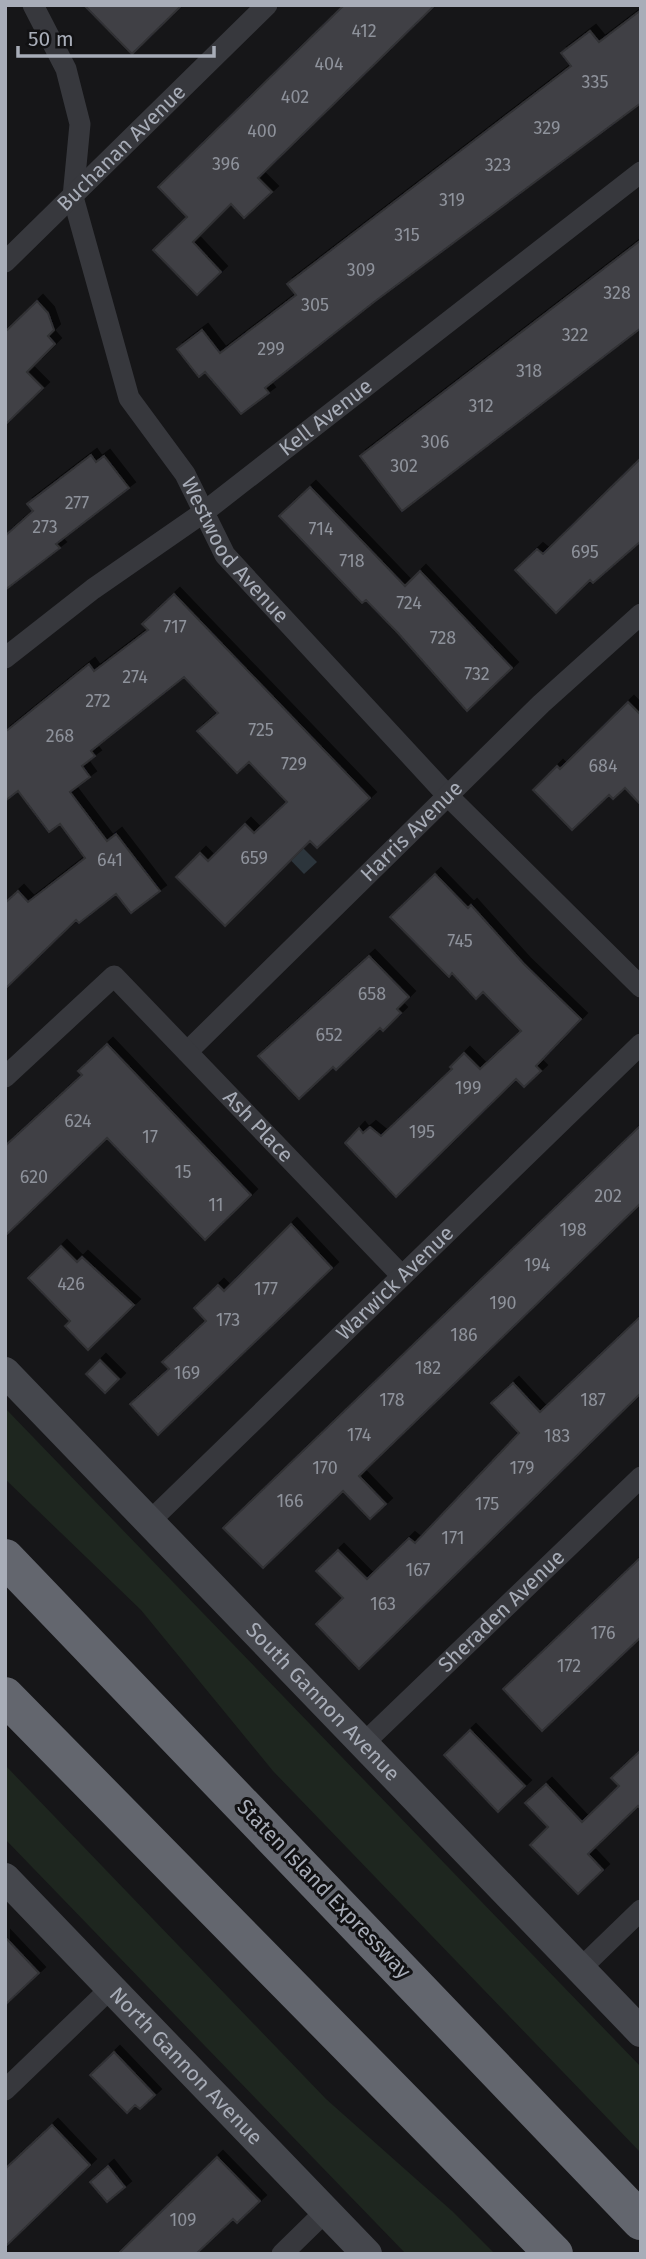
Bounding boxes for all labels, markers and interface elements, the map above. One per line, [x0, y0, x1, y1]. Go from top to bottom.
scale bar [18, 14, 214, 58]
house number: 412 [351, 20, 377, 42]
text: 50 m [28, 26, 74, 52]
house number: 404 [314, 53, 344, 75]
house number: 335 [582, 71, 608, 93]
street label: Buchanan Avenue [52, 79, 191, 217]
house number: 402 [281, 86, 309, 108]
house number: 329 [534, 117, 560, 139]
house number: 400 [247, 120, 277, 142]
house number: 396 [212, 153, 240, 175]
house number: 323 [485, 154, 511, 176]
house number: 319 [439, 189, 465, 211]
house number: 315 [394, 224, 420, 246]
house number: 309 [347, 259, 375, 281]
house number: 328 [603, 282, 631, 304]
house number: 305 [301, 294, 329, 316]
house number: 322 [562, 324, 588, 346]
house number: 299 [257, 338, 285, 360]
house number: 318 [516, 360, 542, 382]
street label: Kell Avenue [274, 373, 377, 462]
house number: 312 [468, 395, 494, 417]
house number: 306 [421, 431, 449, 453]
house number: 302 [390, 455, 418, 477]
street label: Westwood Avenue [176, 473, 294, 629]
house number: 277 [65, 492, 89, 514]
house number: 273 [32, 516, 58, 538]
house number: 714 [308, 518, 334, 540]
house number: 695 [571, 541, 599, 563]
house number: 718 [339, 550, 365, 572]
house number: 724 [396, 592, 422, 614]
house number: 717 [163, 616, 187, 638]
house number: 728 [430, 627, 456, 649]
house number: 732 [464, 663, 490, 685]
house number: 274 [122, 666, 148, 688]
house number: 272 [85, 690, 111, 712]
house number: 725 [248, 719, 274, 741]
house number: 268 [46, 725, 74, 747]
house number: 729 [281, 753, 307, 775]
house number: 684 [588, 755, 618, 777]
street label: Harris Avenue [355, 775, 468, 887]
house number: 659 [240, 847, 268, 869]
house number: 641 [97, 849, 123, 871]
house number: 745 [447, 930, 473, 952]
house number: 658 [358, 983, 386, 1005]
house number: 652 [315, 1024, 343, 1046]
house number: 199 [455, 1077, 481, 1099]
street label: Ash Place [218, 1085, 299, 1168]
house number: 624 [64, 1110, 92, 1132]
house number: 195 [409, 1121, 435, 1143]
house number: 17 [142, 1126, 158, 1148]
house number: 15 [175, 1161, 191, 1183]
house number: 620 [20, 1166, 48, 1188]
house number: 202 [594, 1185, 622, 1207]
house number: 11 [208, 1194, 224, 1216]
house number: 198 [559, 1219, 587, 1241]
street label: Warwick Avenue [331, 1220, 459, 1346]
house number: 194 [524, 1254, 551, 1276]
house number: 426 [57, 1273, 85, 1295]
house number: 177 [254, 1278, 278, 1300]
house number: 190 [489, 1292, 517, 1314]
house number: 173 [216, 1309, 240, 1331]
house number: 186 [450, 1324, 478, 1346]
house number: 182 [415, 1357, 441, 1379]
house number: 169 [174, 1362, 200, 1384]
house number: 178 [379, 1389, 405, 1411]
house number: 187 [580, 1389, 606, 1411]
house number: 174 [347, 1424, 372, 1446]
house number: 183 [544, 1425, 570, 1447]
house number: 170 [312, 1457, 338, 1479]
house number: 179 [510, 1457, 534, 1479]
house number: 166 [277, 1490, 303, 1512]
house number: 175 [475, 1493, 499, 1515]
house number: 171 [441, 1527, 465, 1549]
street label: Sheraden Avenue [433, 1544, 570, 1678]
house number: 167 [406, 1559, 430, 1581]
house number: 163 [370, 1593, 396, 1615]
street label: South Gannon Avenue [240, 1617, 405, 1787]
house number: 176 [591, 1622, 615, 1644]
house number: 172 [557, 1655, 581, 1677]
street label: Staten Island Expressway [232, 1794, 417, 1985]
street label: North Gannon Avenue [104, 1982, 268, 2150]
house number: 109 [169, 2209, 197, 2231]

